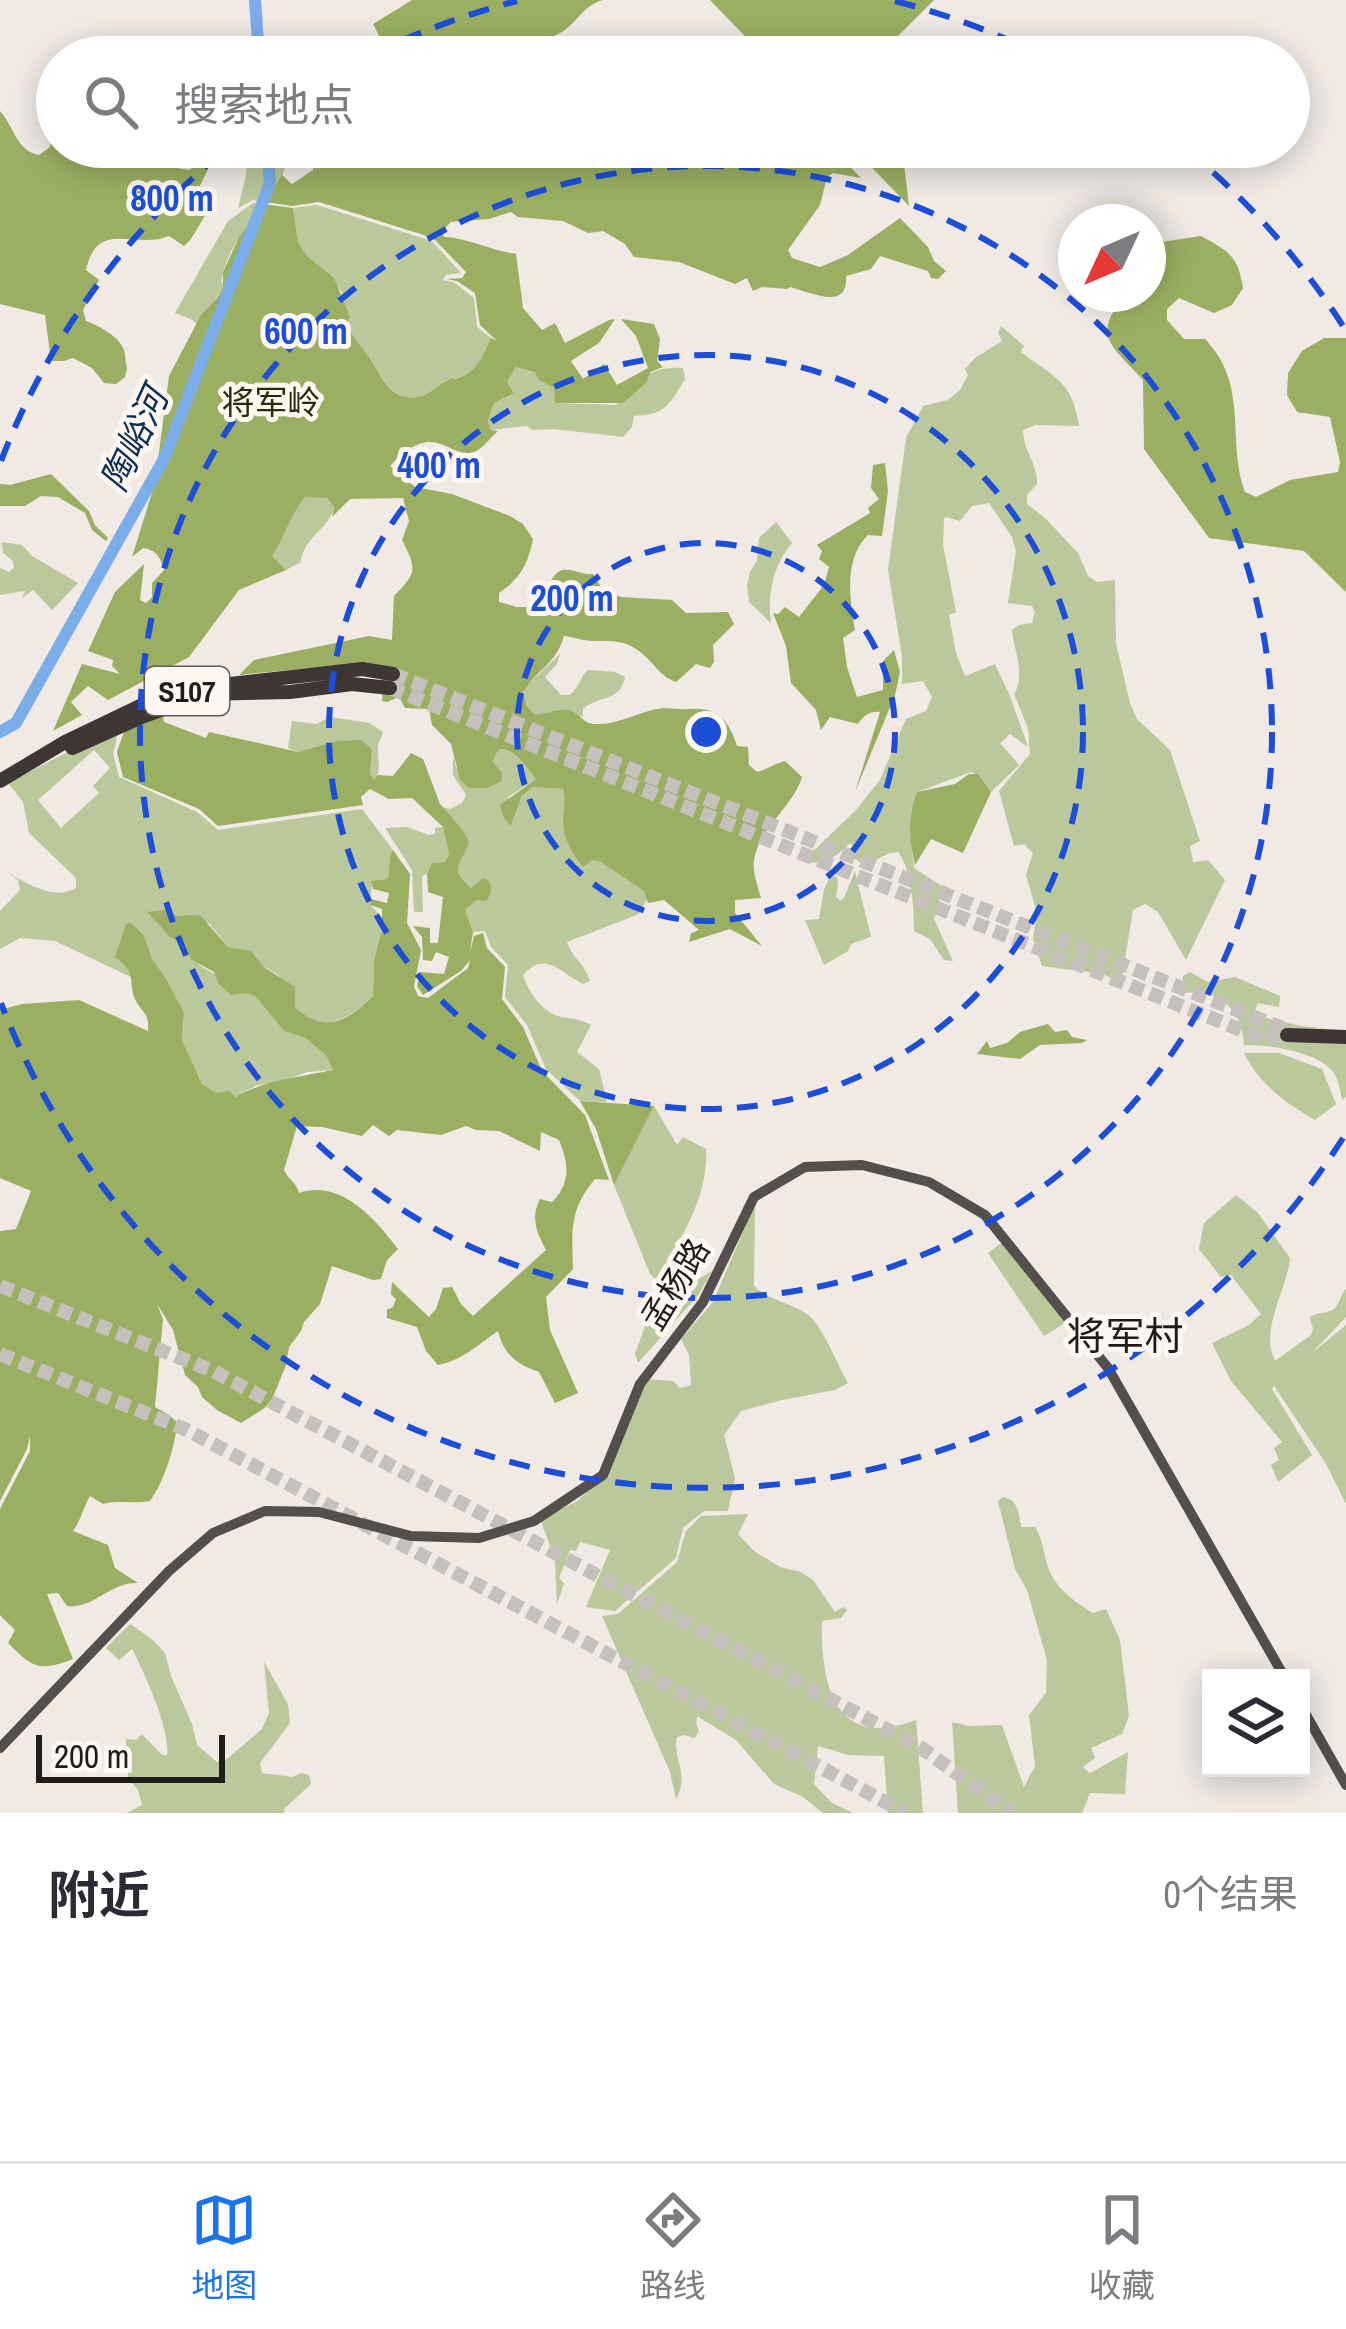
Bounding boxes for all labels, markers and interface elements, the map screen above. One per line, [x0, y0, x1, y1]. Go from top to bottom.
search box [36, 36, 1310, 168]
icon: search [78, 69, 144, 135]
text: 搜索地点 [174, 74, 354, 135]
text: 800 m [130, 174, 214, 222]
north arrow [1058, 204, 1166, 312]
text: 600 m [264, 307, 348, 355]
water label: 陶峪河 [89, 374, 181, 498]
park label: 将军岭 [222, 380, 321, 424]
text: 400 m [397, 441, 481, 489]
text: 200 m [530, 574, 614, 622]
road number: S107 [145, 667, 229, 715]
centre of rings [685, 711, 727, 753]
street label: 孟杨路 [631, 1230, 719, 1338]
district label: 将军村 [1066, 1310, 1184, 1362]
map controls [1202, 1669, 1310, 1777]
button: layers [1202, 1669, 1310, 1777]
scale bar [36, 1729, 225, 1782]
text: 200 m [54, 1734, 129, 1778]
text: 附近 [48, 1860, 150, 1929]
text: 0个结果 [1163, 1868, 1298, 1920]
tab: 地图 [191, 2187, 257, 2307]
tab: 路线 [640, 2187, 706, 2307]
tab: 收藏 [1089, 2187, 1155, 2307]

